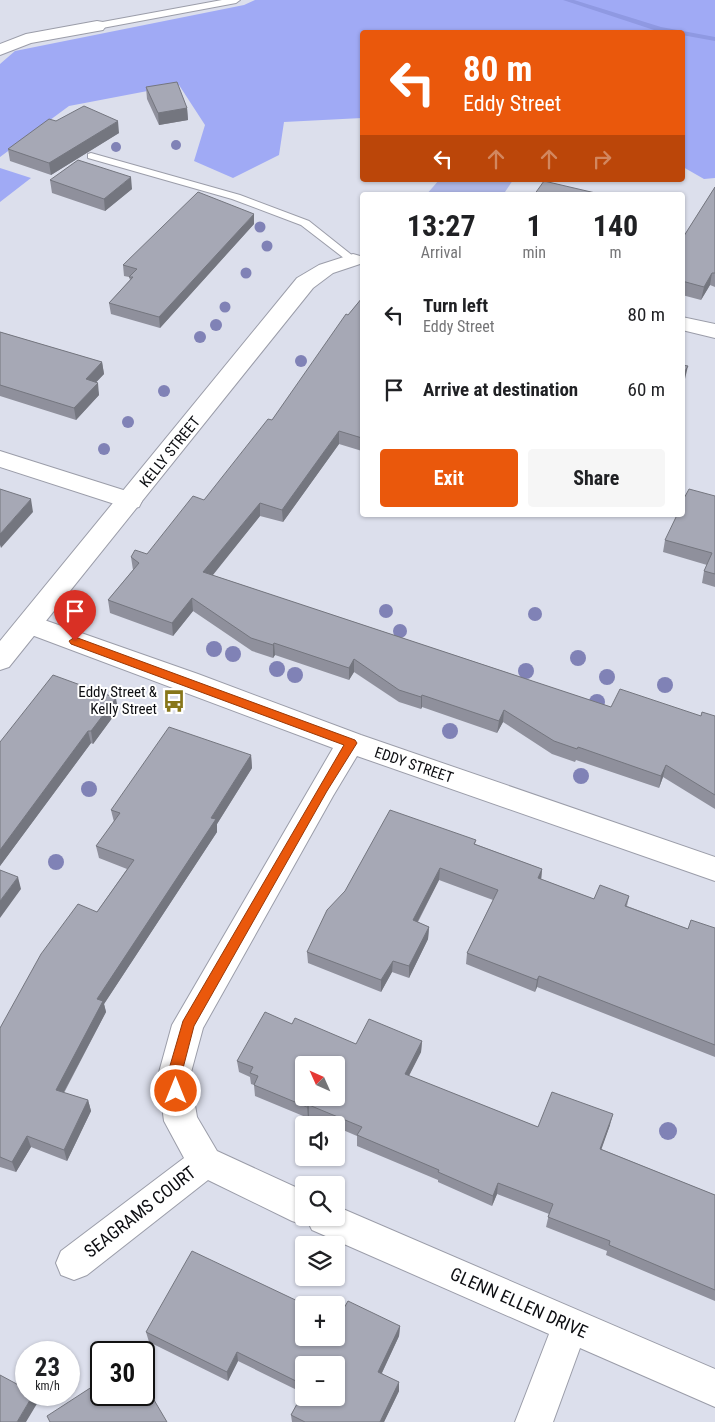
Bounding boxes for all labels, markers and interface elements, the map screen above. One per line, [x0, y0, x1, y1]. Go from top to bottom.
text: 80 m [463, 49, 532, 90]
icon: left [380, 50, 445, 115]
text: Eddy Street [463, 91, 561, 116]
icon: left [429, 145, 457, 173]
icon: ahead [482, 145, 510, 173]
icon: ahead [535, 145, 563, 173]
icon: right [588, 145, 616, 173]
text: 13:27 [407, 208, 476, 243]
text: 1 [527, 208, 542, 243]
text: 140 [593, 208, 638, 243]
text: Arrival [421, 243, 462, 262]
text: min [522, 243, 546, 262]
text: m [609, 243, 621, 262]
text: Turn left [423, 294, 488, 317]
icon: left [380, 301, 408, 329]
text: 80 m [628, 303, 665, 326]
text: Eddy Street [423, 317, 495, 336]
icon: arrive [380, 376, 408, 404]
text: Arrive at destination [423, 378, 578, 401]
text: 60 m [628, 378, 665, 401]
street label: KELLY STREET [136, 413, 204, 491]
button: Exit [380, 449, 518, 507]
button: Share [528, 449, 665, 507]
pin [54, 590, 96, 641]
icon: arrive [61, 597, 89, 625]
place label: Eddy Street & Kelly Street [78, 683, 158, 718]
bus stop icon: Eddy Street & Kelly Street [161, 688, 187, 714]
street label: EDDY STREET [372, 743, 456, 787]
north arrow [295, 1056, 345, 1106]
map controls [295, 1056, 345, 1406]
position arrow [149, 1064, 201, 1116]
button: sound [295, 1116, 345, 1166]
street label: SEAGRAMS COURT [80, 1162, 200, 1262]
button: search [295, 1176, 345, 1226]
button: layers [295, 1236, 345, 1286]
street label: GLENN ELLEN DRIVE [447, 1263, 591, 1342]
button: + [295, 1296, 345, 1346]
speed limit sign: 30 [90, 1341, 155, 1406]
text: 23 [35, 1353, 60, 1382]
button: − [295, 1356, 345, 1406]
text: km/h [35, 1379, 60, 1393]

